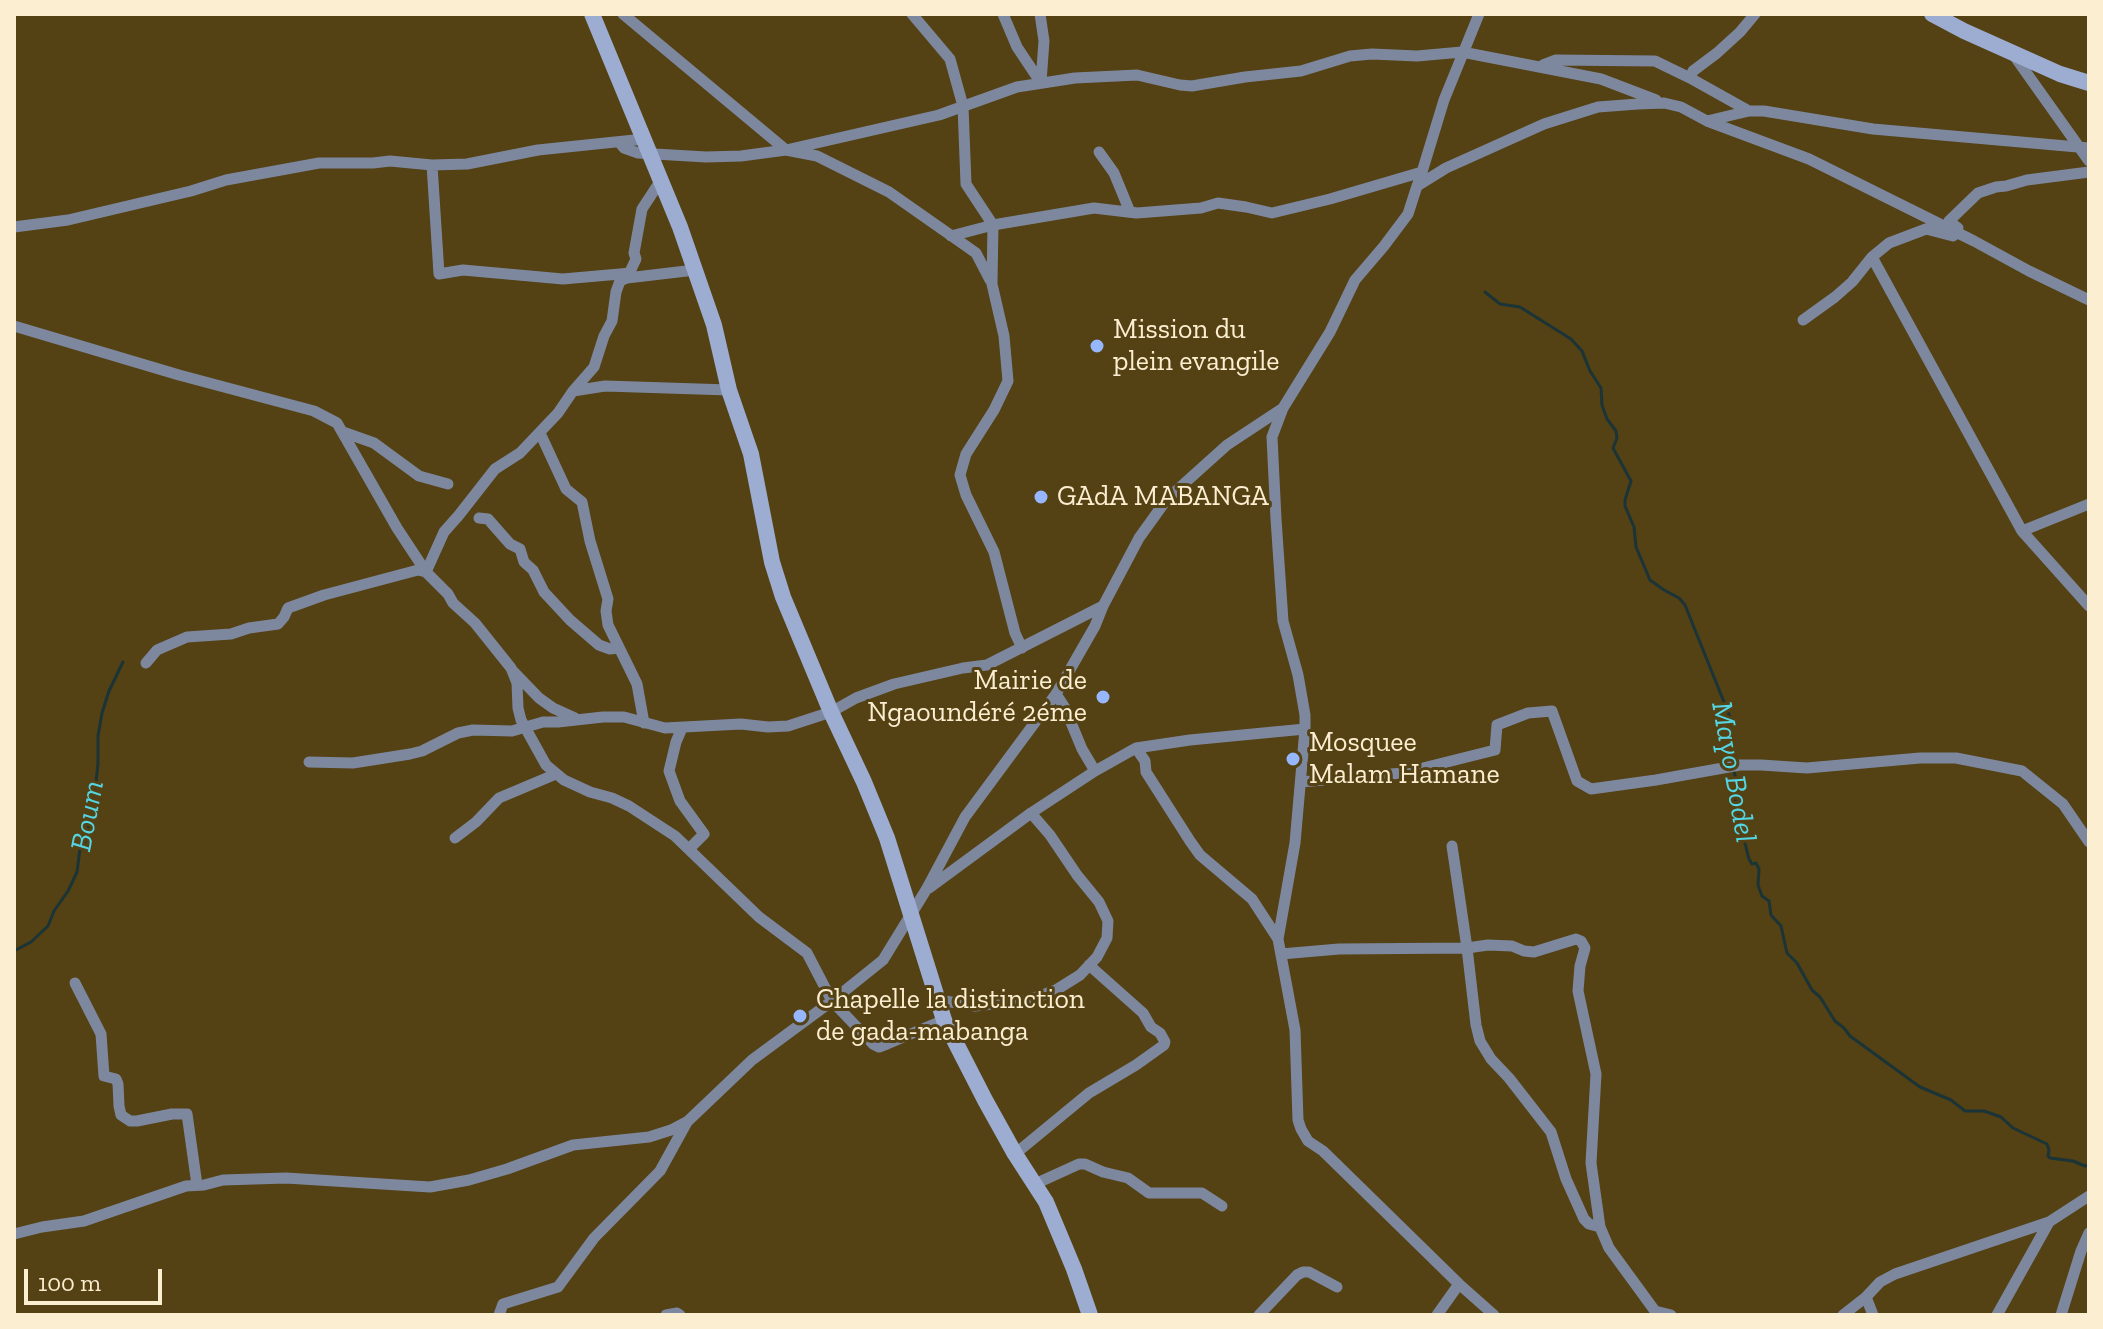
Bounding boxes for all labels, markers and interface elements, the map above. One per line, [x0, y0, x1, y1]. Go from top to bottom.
place label: Mission du plein evangile [1113, 313, 1280, 379]
marker: Mission du plein evangile [1088, 337, 1106, 355]
place label: GAdA MABANGA [1057, 480, 1269, 514]
marker: GAdA MABANGA [1032, 488, 1050, 506]
place label: Mairie de Ngaoundéré 2éme [867, 664, 1087, 730]
marker: Mairie de Ngaoundéré 2éme [1094, 688, 1112, 706]
water label: Mayo Bodel [1703, 699, 1763, 845]
place label: Mosquee Malam Hamane [1309, 726, 1500, 792]
marker: Mosquee Malam Hamane [1284, 750, 1302, 768]
water label: Boum [64, 778, 112, 854]
place label: Chapelle la distinction de gada-mabanga [816, 983, 1085, 1049]
marker: Chapelle la distinction de gada-mabanga [791, 1007, 809, 1025]
scale bar [28, 1253, 166, 1303]
text: 100 m [38, 1268, 101, 1297]

